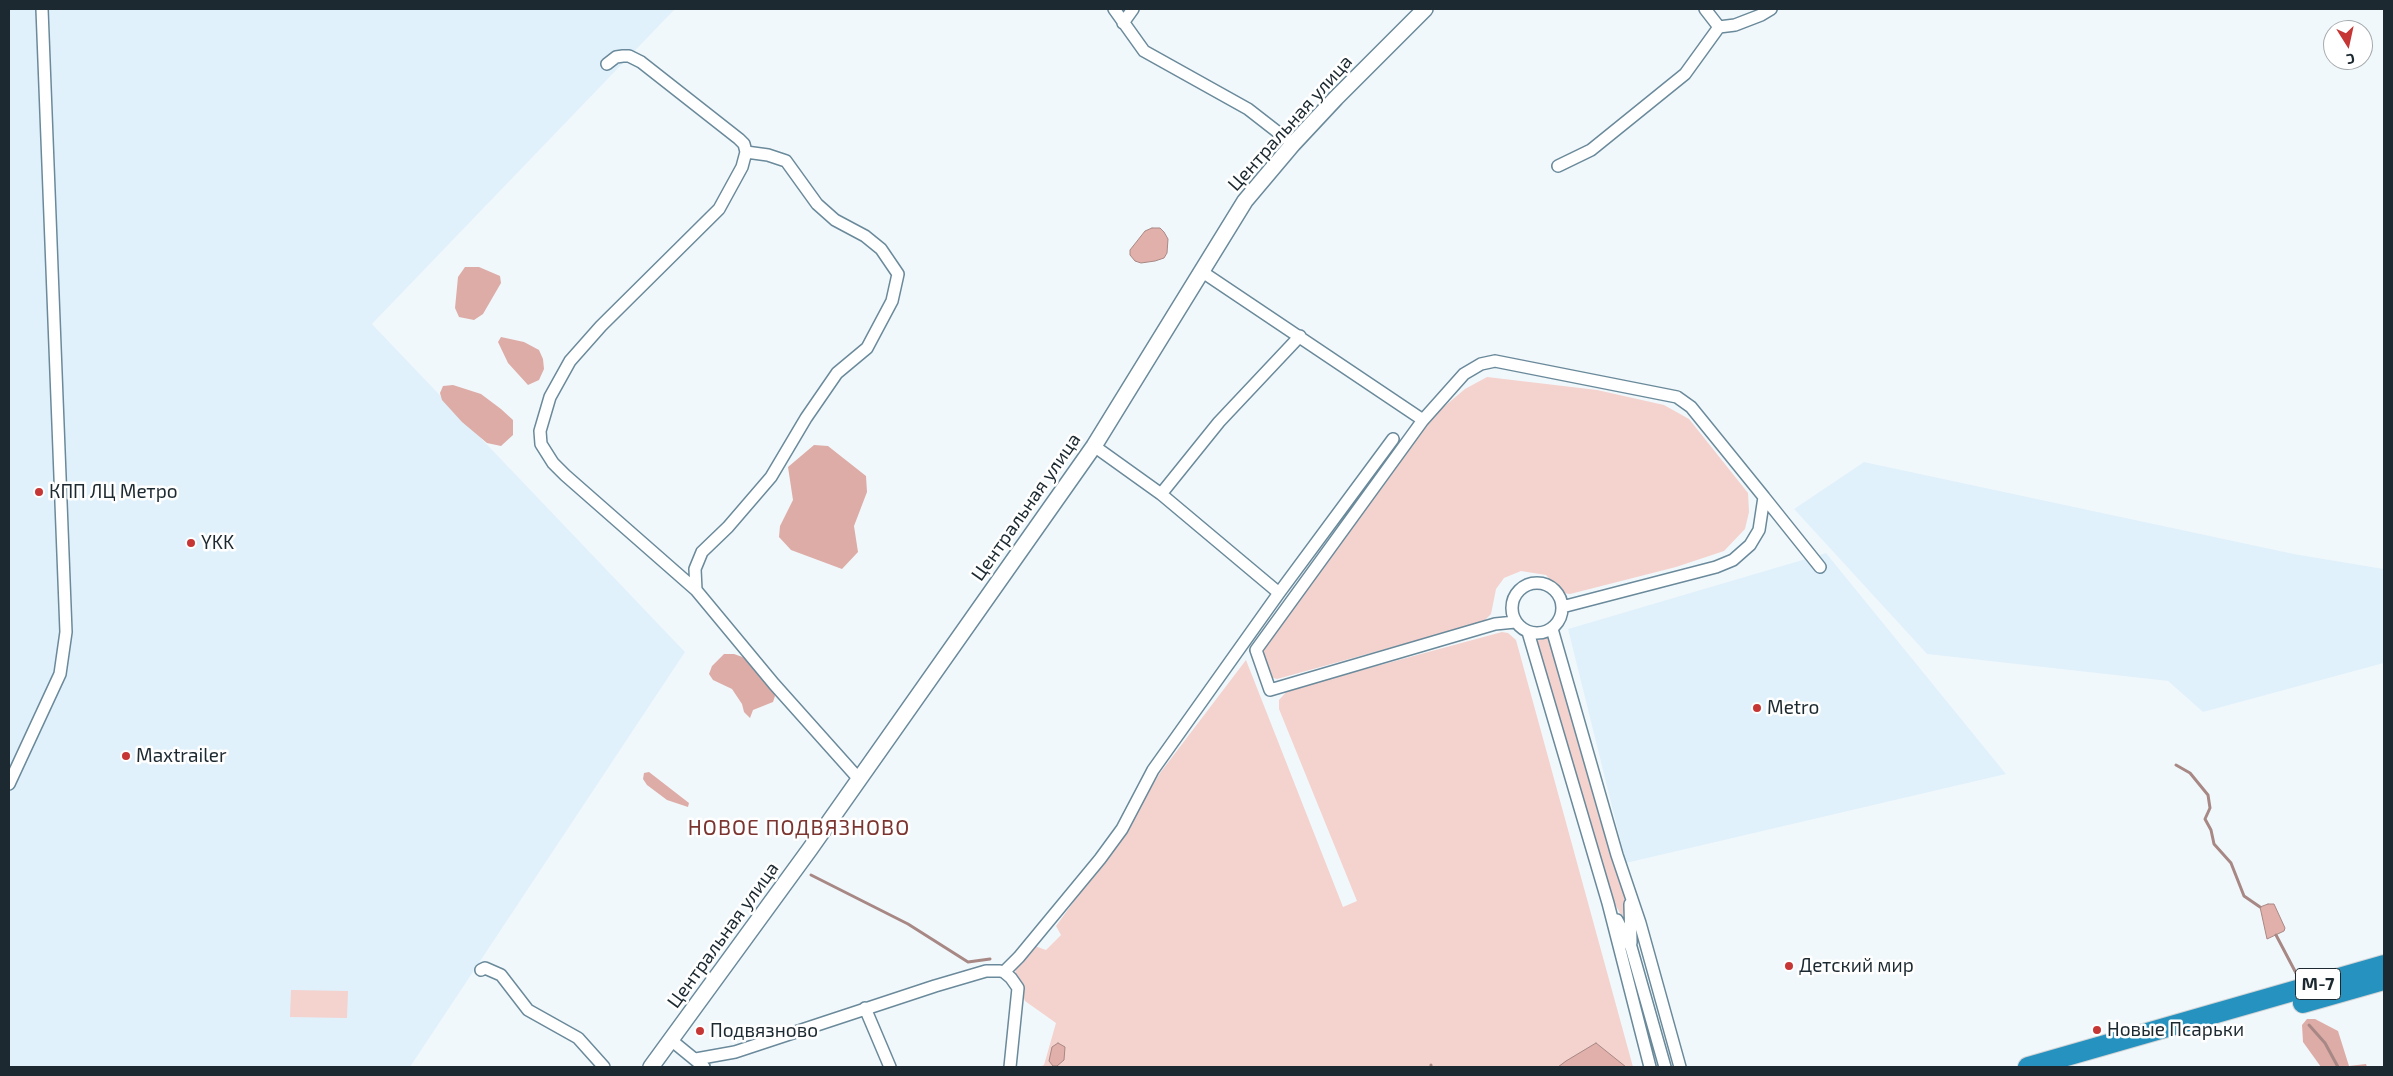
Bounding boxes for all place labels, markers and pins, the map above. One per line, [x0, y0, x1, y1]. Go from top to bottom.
place label: КПП ЛЦ Метро [49, 481, 178, 503]
marker: КПП ЛЦ Метро [33, 486, 45, 498]
place label: YKK [201, 532, 234, 554]
marker: YKK [185, 537, 197, 549]
place label: Metro [1767, 697, 1819, 719]
marker: Metro [1751, 702, 1763, 714]
place label: Maxtrailer [136, 745, 227, 767]
marker: Maxtrailer [120, 750, 132, 762]
place label: Детский мир [1799, 955, 1914, 977]
marker: Детский мир [1783, 960, 1795, 972]
place label: Новые Псарьки [2107, 1019, 2244, 1041]
place label: Подвязново [710, 1020, 818, 1042]
marker: Новые Псарьки [2091, 1024, 2103, 1036]
marker: Подвязново [694, 1025, 706, 1037]

